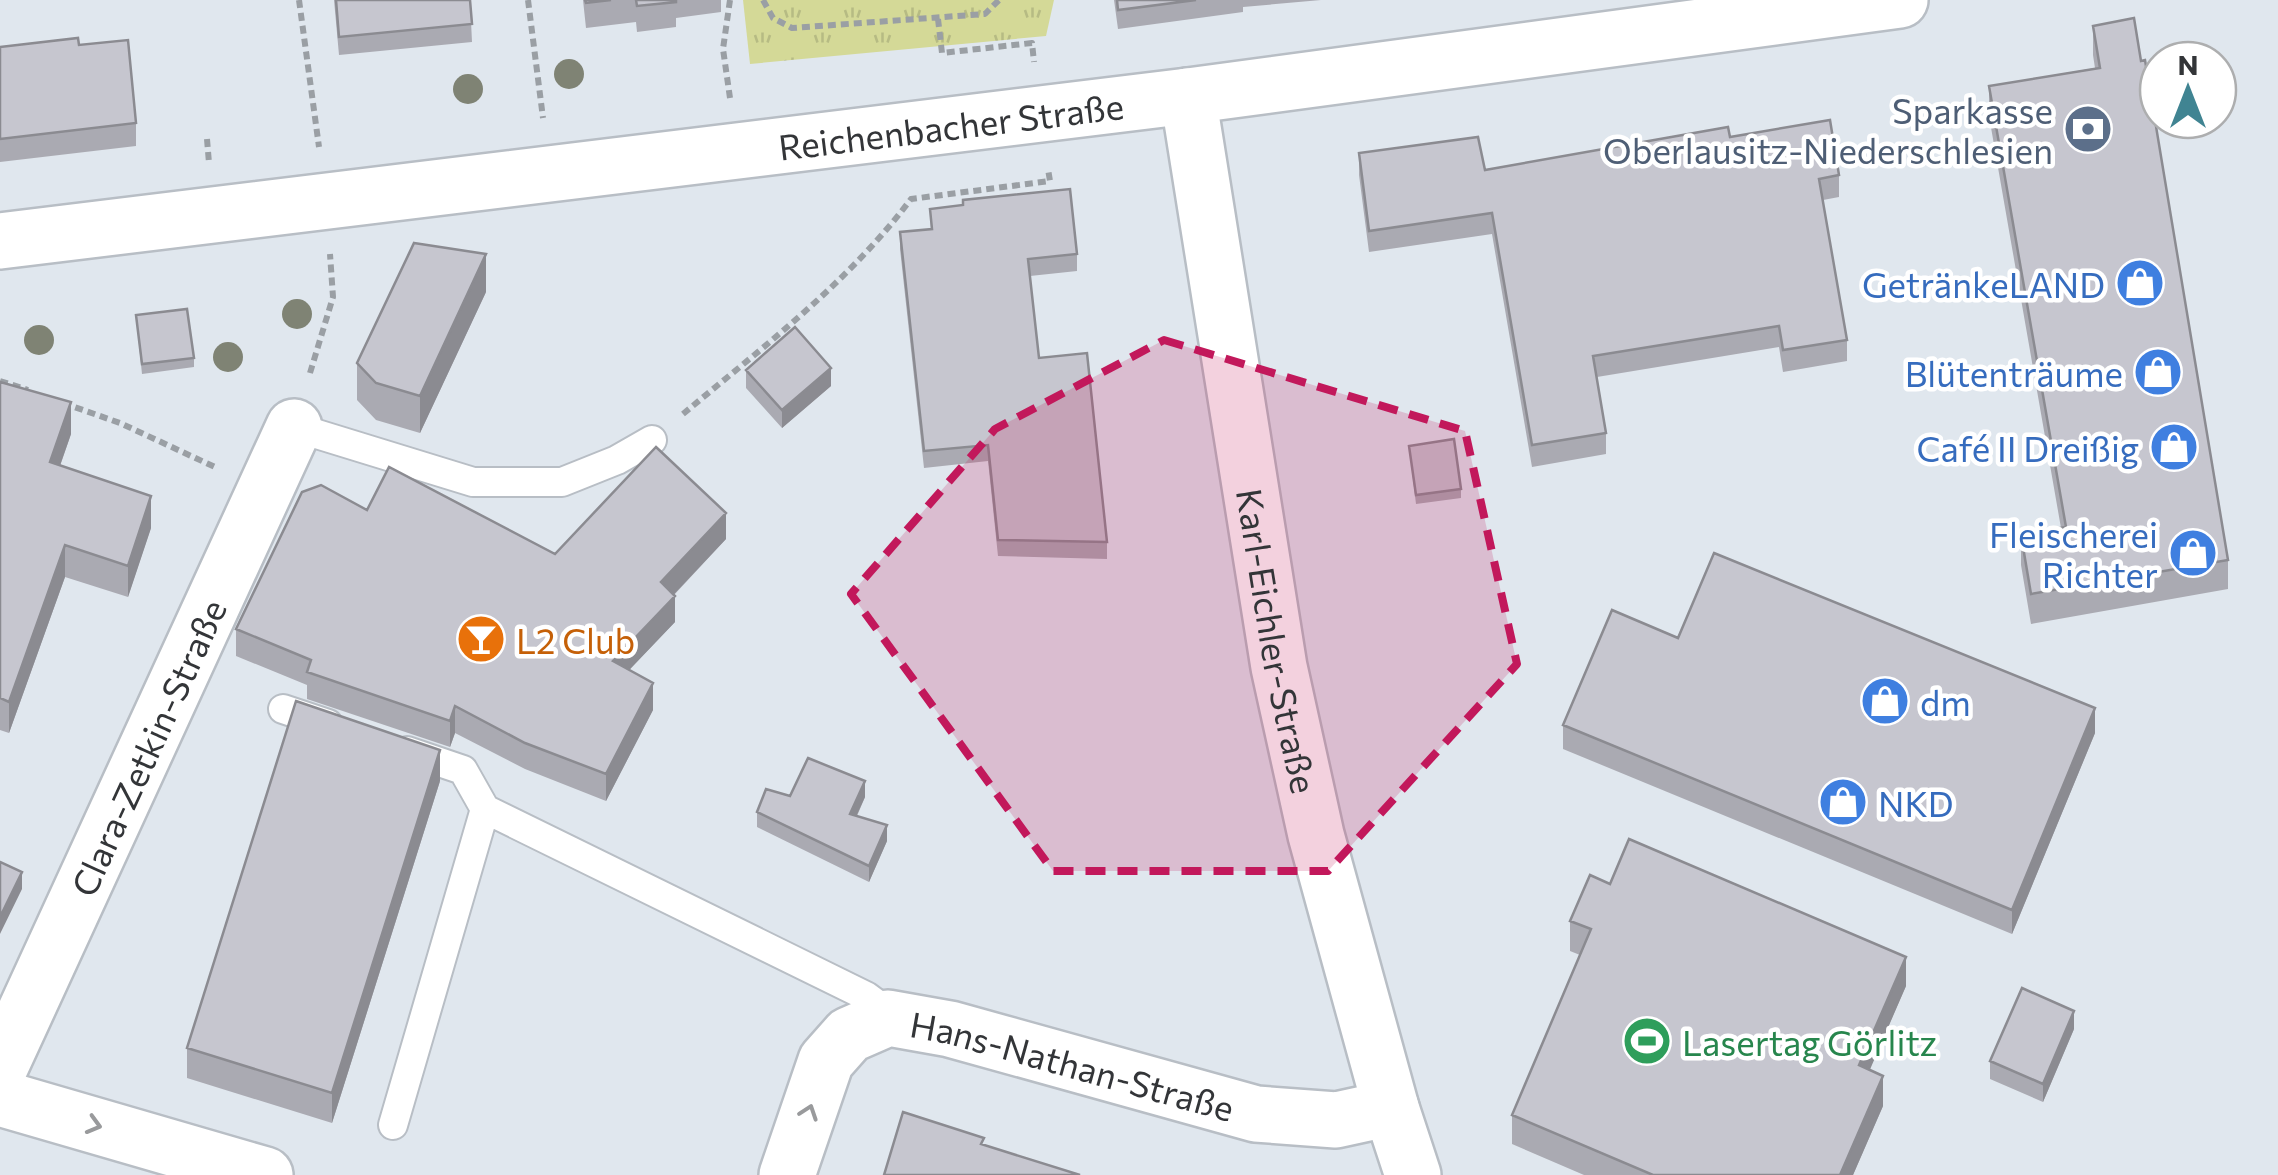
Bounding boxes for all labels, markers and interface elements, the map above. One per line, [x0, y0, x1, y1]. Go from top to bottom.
north arrow [2138, 40, 2238, 140]
text: N [2178, 47, 2199, 81]
street label: Reichenbacher Straße [776, 83, 1126, 167]
place label: Sparkasse Oberlausitz-Niederschlesien [1603, 88, 2053, 171]
bank icon: Sparkasse Oberlausitz-Niederschlesien [2062, 103, 2114, 155]
shop icon: GetränkeLAND [2114, 257, 2166, 309]
place label: GetränkeLAND [1862, 262, 2105, 305]
shop icon: Blütenträume [2132, 346, 2184, 398]
place label: Blütenträume [1905, 351, 2123, 394]
shop icon: Café II Dreißig [2148, 421, 2200, 473]
place label: Café II Dreißig [1917, 426, 2139, 469]
street label: Karl-Eichler-Straße [1229, 485, 1328, 797]
place label: Fleischerei Richter [1989, 512, 2158, 595]
shop icon: Fleischerei Richter [2167, 527, 2219, 579]
street label: Clara-Zetkin-Straße [60, 592, 234, 902]
bar icon: L2 Club [455, 613, 507, 665]
place label: L2 Club [516, 618, 635, 661]
shop icon: dm [1859, 675, 1911, 727]
place label: dm [1920, 680, 1971, 723]
shop icon: NKD [1817, 776, 1869, 828]
place label: NKD [1878, 781, 1954, 824]
street label: Hans-Nathan-Straße [907, 1001, 1239, 1128]
sports icon: Lasertag Görlitz [1621, 1015, 1673, 1067]
place label: Lasertag Görlitz [1682, 1020, 1937, 1063]
one-way arrow [797, 1104, 817, 1121]
one-way arrow [84, 1113, 101, 1134]

